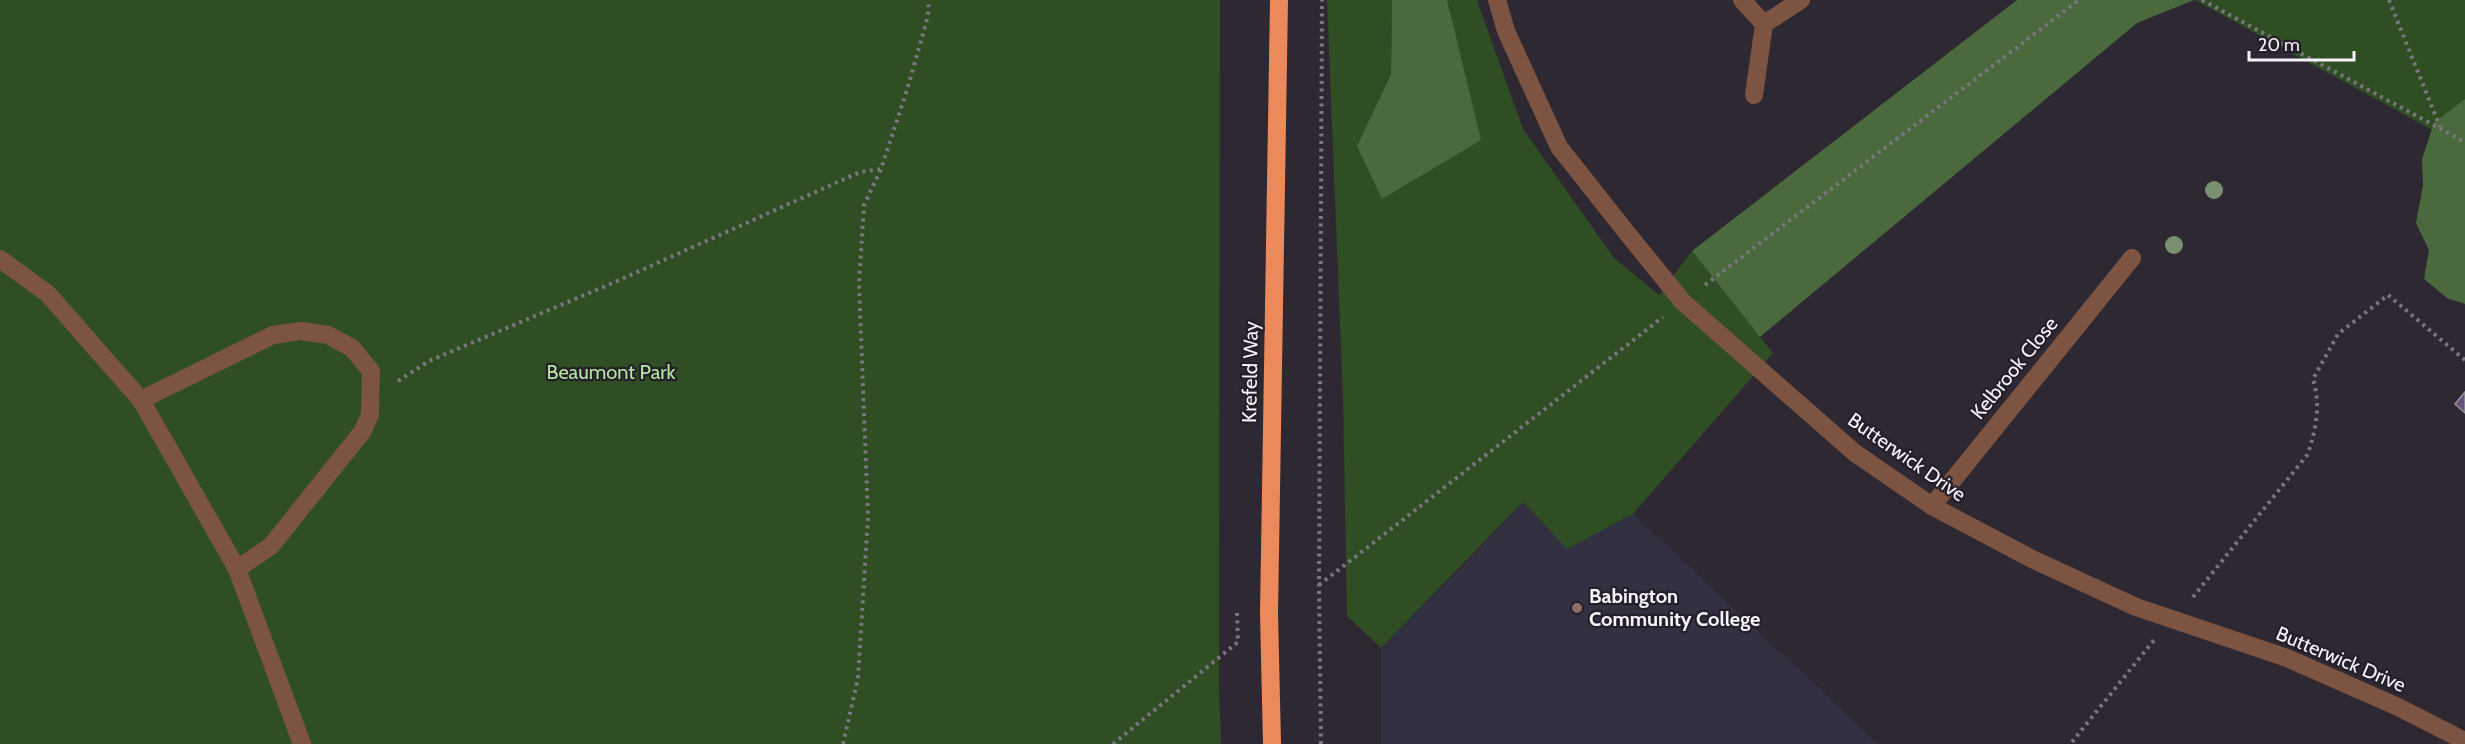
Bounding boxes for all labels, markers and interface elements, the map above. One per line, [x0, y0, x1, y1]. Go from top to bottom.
scale bar [2249, 24, 2354, 62]
text: 20 m [2258, 34, 2300, 56]
street label: Kelbrook Close [1965, 312, 2063, 424]
street label: Krefeld Way [1237, 321, 1263, 423]
park label: Beaumont Park [546, 360, 676, 384]
street label: Butterwick Drive [1843, 407, 1971, 507]
place label: Babington Community College [1589, 584, 1760, 631]
marker: Babington Community College [1570, 601, 1584, 615]
street label: Butterwick Drive [2273, 621, 2409, 697]

